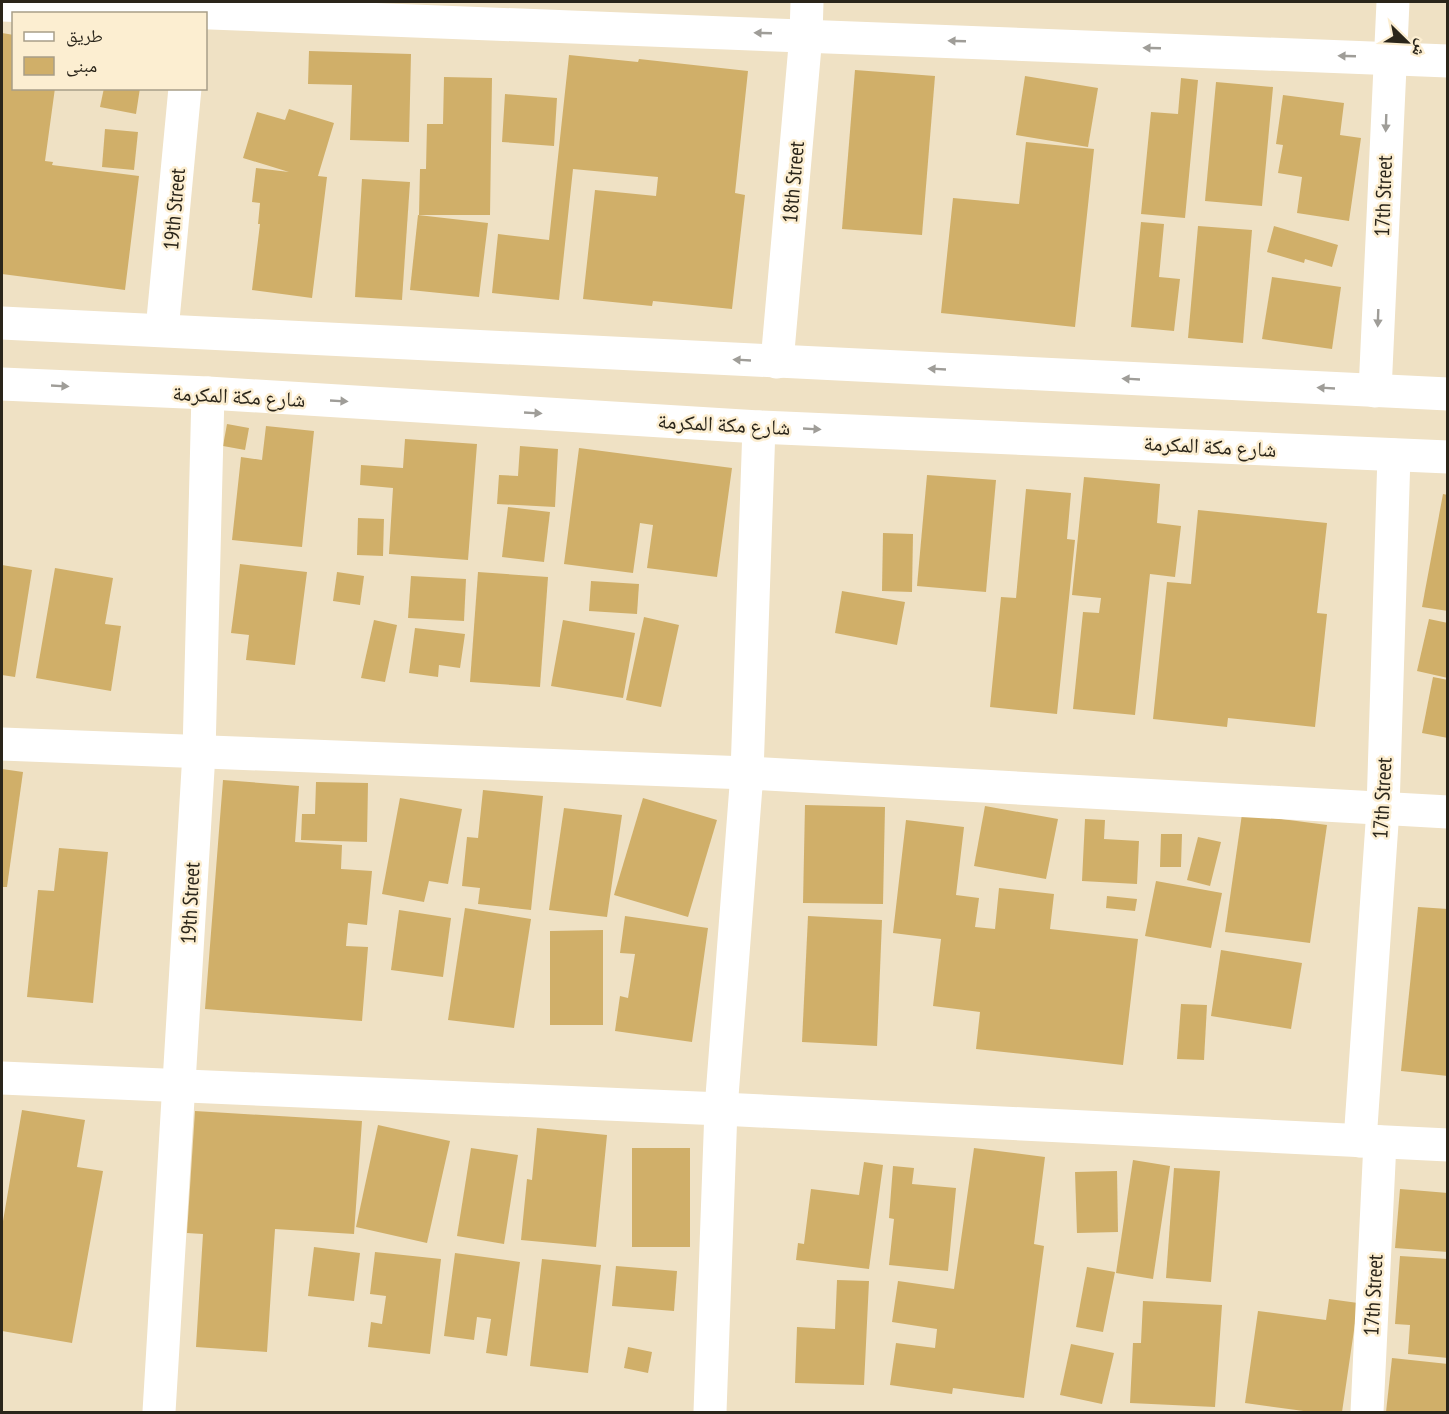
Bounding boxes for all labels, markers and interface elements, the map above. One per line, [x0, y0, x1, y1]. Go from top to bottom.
legend [12, 12, 207, 90]
north arrow [1377, 12, 1437, 72]
text: طريق [66, 24, 103, 47]
one-way arrow [753, 29, 772, 38]
one-way arrow [948, 36, 967, 45]
text: ش [1408, 36, 1433, 60]
one-way arrow [1143, 44, 1162, 53]
one-way arrow [1338, 51, 1357, 61]
text: مبنى [66, 54, 97, 77]
one-way arrow [1382, 113, 1391, 132]
street label: 18th Street [776, 140, 810, 224]
street label: 17th Street [1368, 154, 1398, 237]
street label: 19th Street [157, 167, 191, 251]
one-way arrow [1374, 308, 1383, 327]
one-way arrow [732, 355, 751, 364]
one-way arrow [927, 365, 946, 374]
one-way arrow [1122, 374, 1141, 383]
street label: شارع مكة المكرمة [172, 379, 306, 413]
one-way arrow [50, 382, 69, 391]
one-way arrow [1317, 384, 1336, 393]
one-way arrow [329, 397, 348, 406]
street label: شارع مكة المكرمة [657, 407, 791, 441]
one-way arrow [524, 408, 543, 418]
one-way arrow [802, 424, 821, 434]
street label: شارع مكة المكرمة [1143, 429, 1277, 463]
street label: 17th Street [1366, 756, 1398, 839]
street label: 19th Street [174, 861, 206, 945]
street label: 17th Street [1357, 1253, 1389, 1336]

